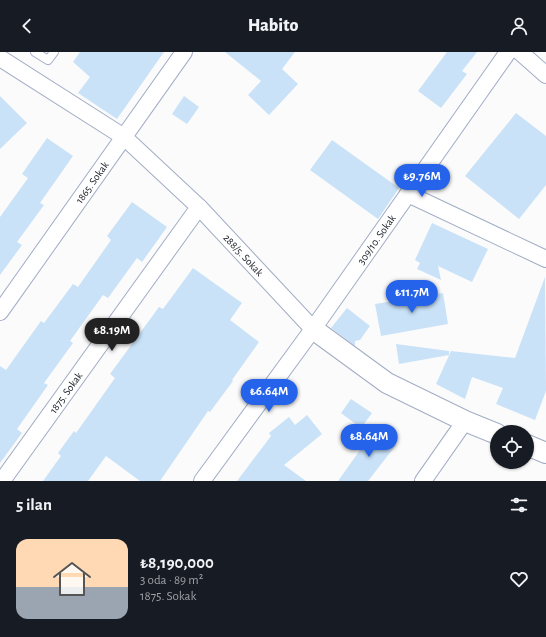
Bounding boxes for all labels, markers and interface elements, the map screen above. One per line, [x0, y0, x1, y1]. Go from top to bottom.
icon: back [16, 15, 38, 37]
icon: person [508, 15, 530, 37]
text: Habito [248, 17, 298, 35]
street label: 1865. Sokak [74, 160, 111, 205]
pin: ₺9.76M [389, 164, 455, 198]
text: ₺9.76M [403, 170, 441, 183]
street label: 309/10. Sokak [355, 213, 398, 266]
street label: 288/5. Sokak [221, 232, 265, 278]
pin: ₺11.7M [379, 280, 445, 314]
text: ₺11.7M [395, 286, 429, 299]
pin: ₺8.19M [79, 318, 145, 352]
text: ₺8.19M [94, 324, 130, 337]
street label: 1875. Sokak [48, 370, 84, 415]
pin: ₺6.64M [236, 379, 302, 413]
text: ₺6.64M [250, 385, 288, 398]
pin: ₺8.64M [336, 424, 402, 458]
map controls [490, 425, 534, 469]
button: locate [490, 425, 534, 469]
text: ₺8.64M [350, 430, 388, 443]
icon: filters [508, 494, 530, 516]
text: 5 ilan [16, 496, 52, 513]
text: ₺8,190,000 [140, 554, 214, 571]
icon: home [48, 555, 96, 603]
icon: heart [508, 568, 530, 590]
text: 3 oda · 89 m² [140, 574, 203, 587]
text: 1875. Sokak [140, 590, 196, 603]

